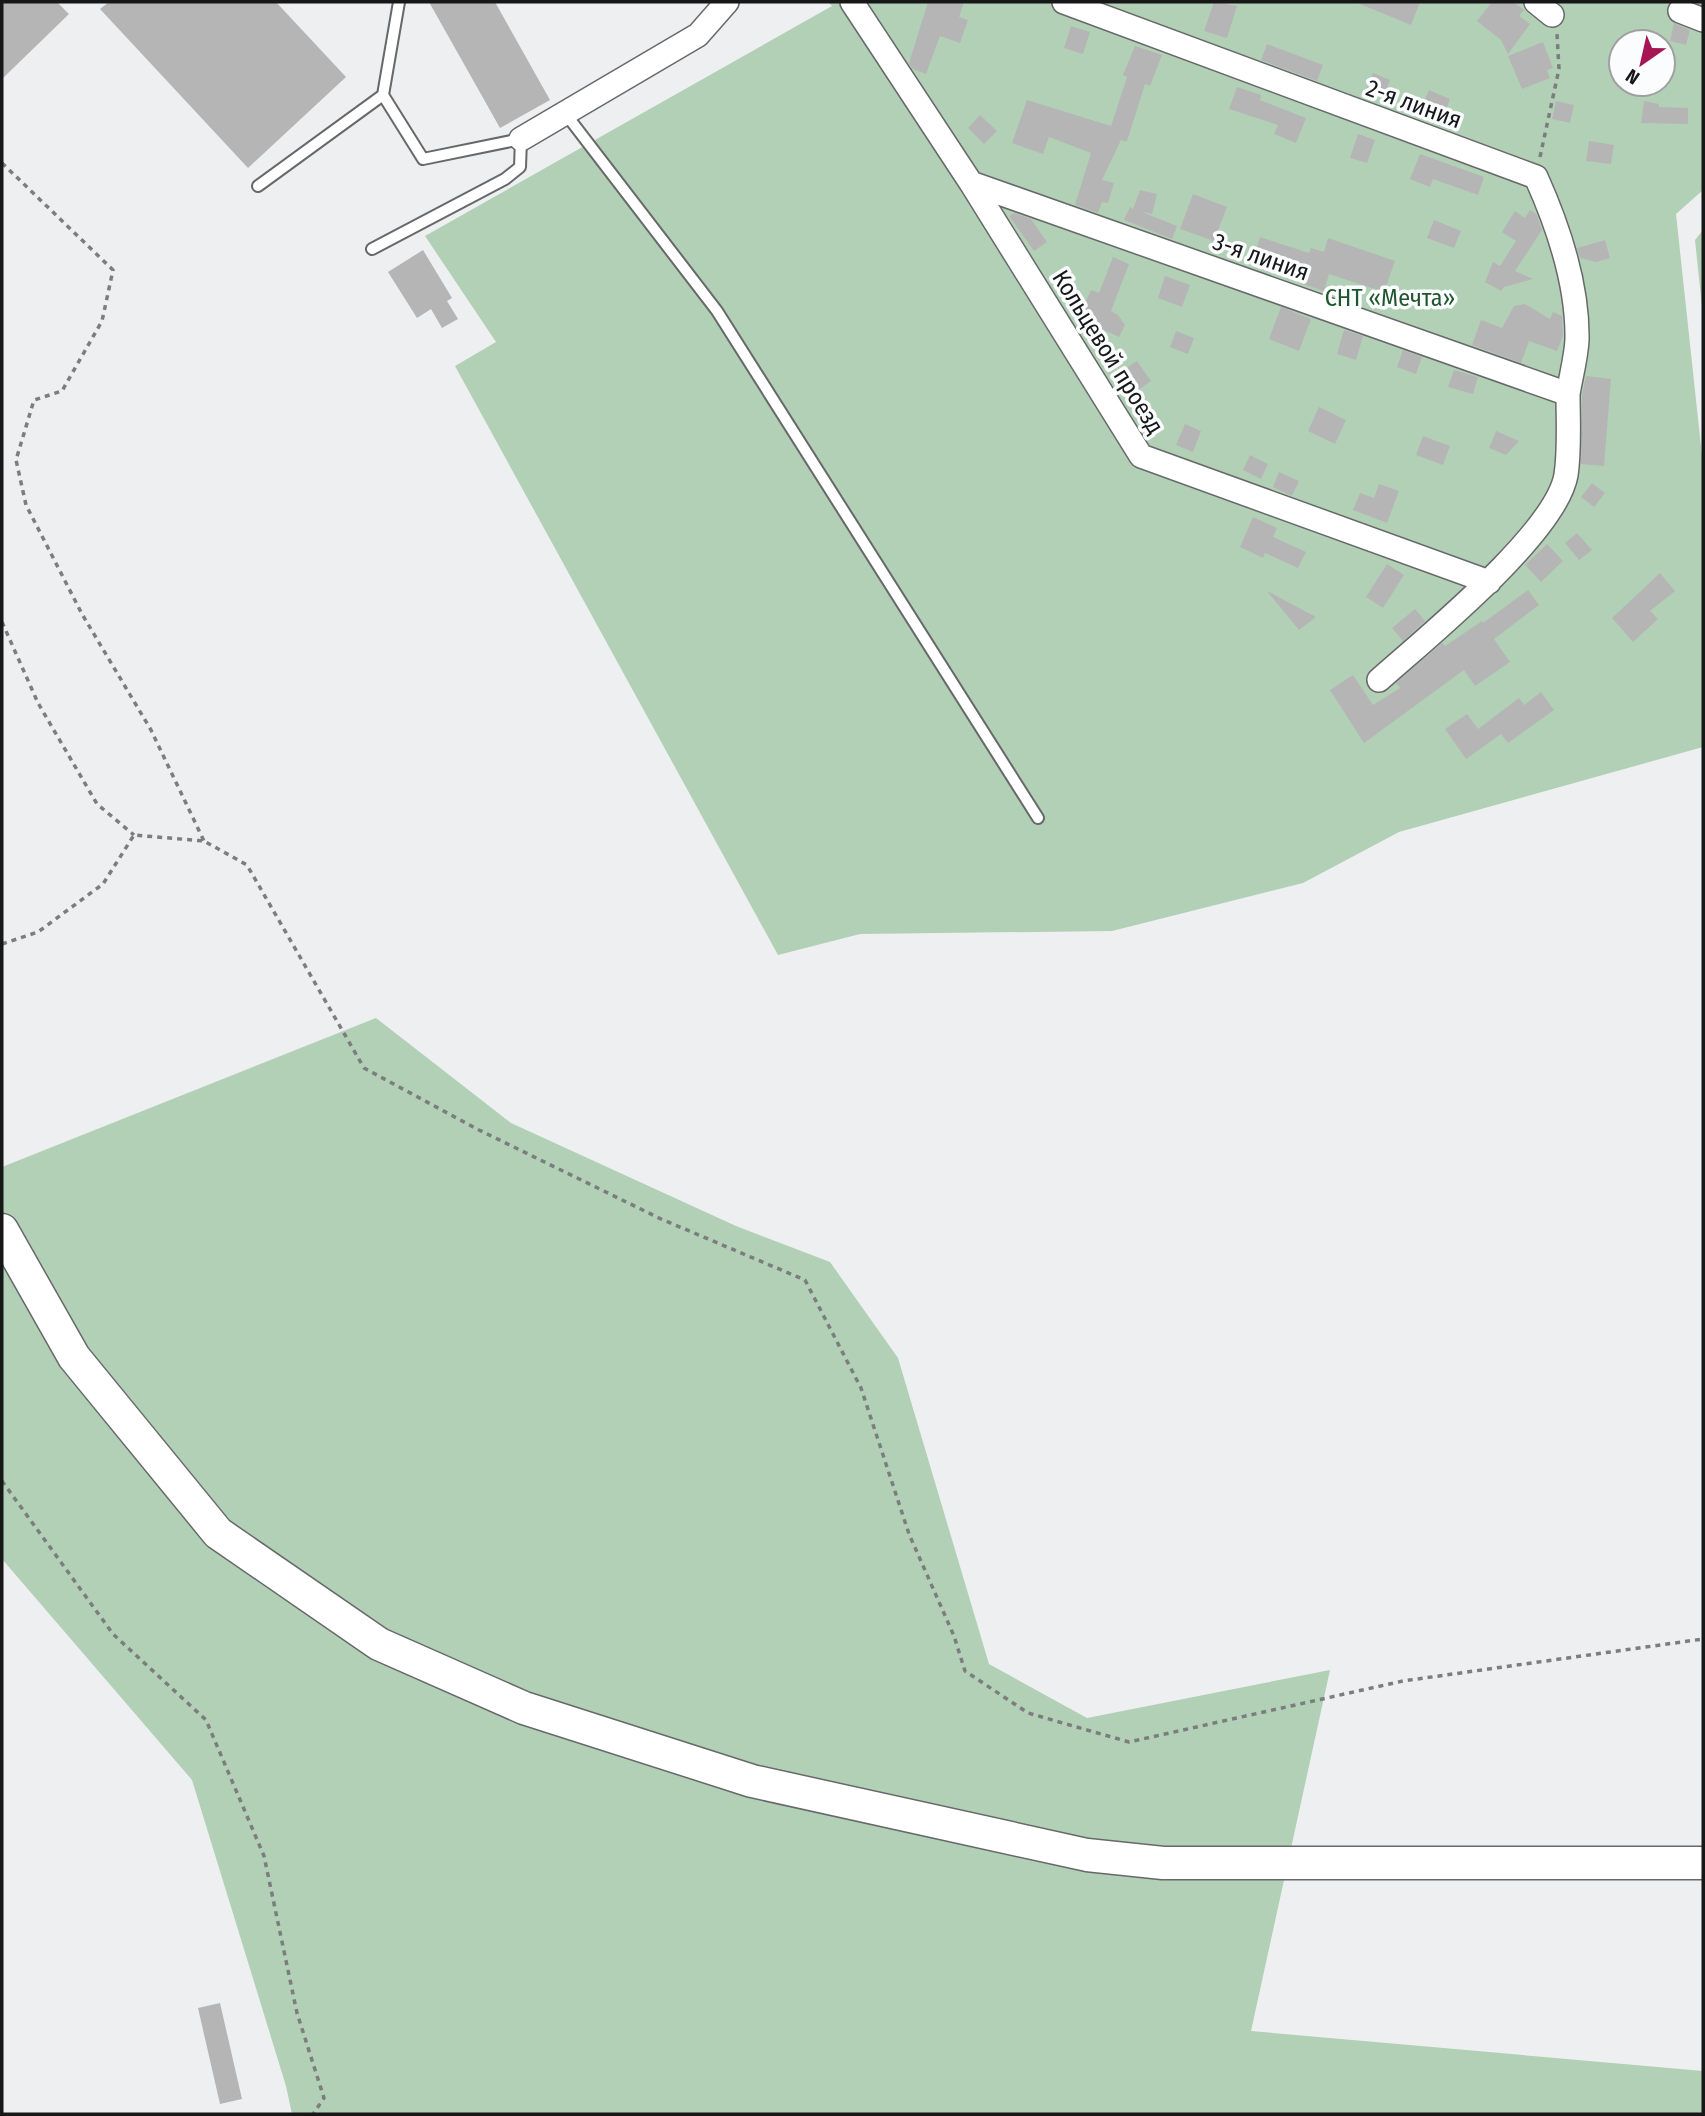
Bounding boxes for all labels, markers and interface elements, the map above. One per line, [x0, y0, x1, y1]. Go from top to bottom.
north arrow [1607, 28, 1677, 98]
text: N [1622, 64, 1644, 89]
street label: 2-я линия [1362, 74, 1466, 134]
street label: 3-я линия [1209, 228, 1313, 286]
street label: Кольцевой проезд [1046, 265, 1170, 439]
park label: СНТ «Мечта» [1325, 284, 1455, 312]

